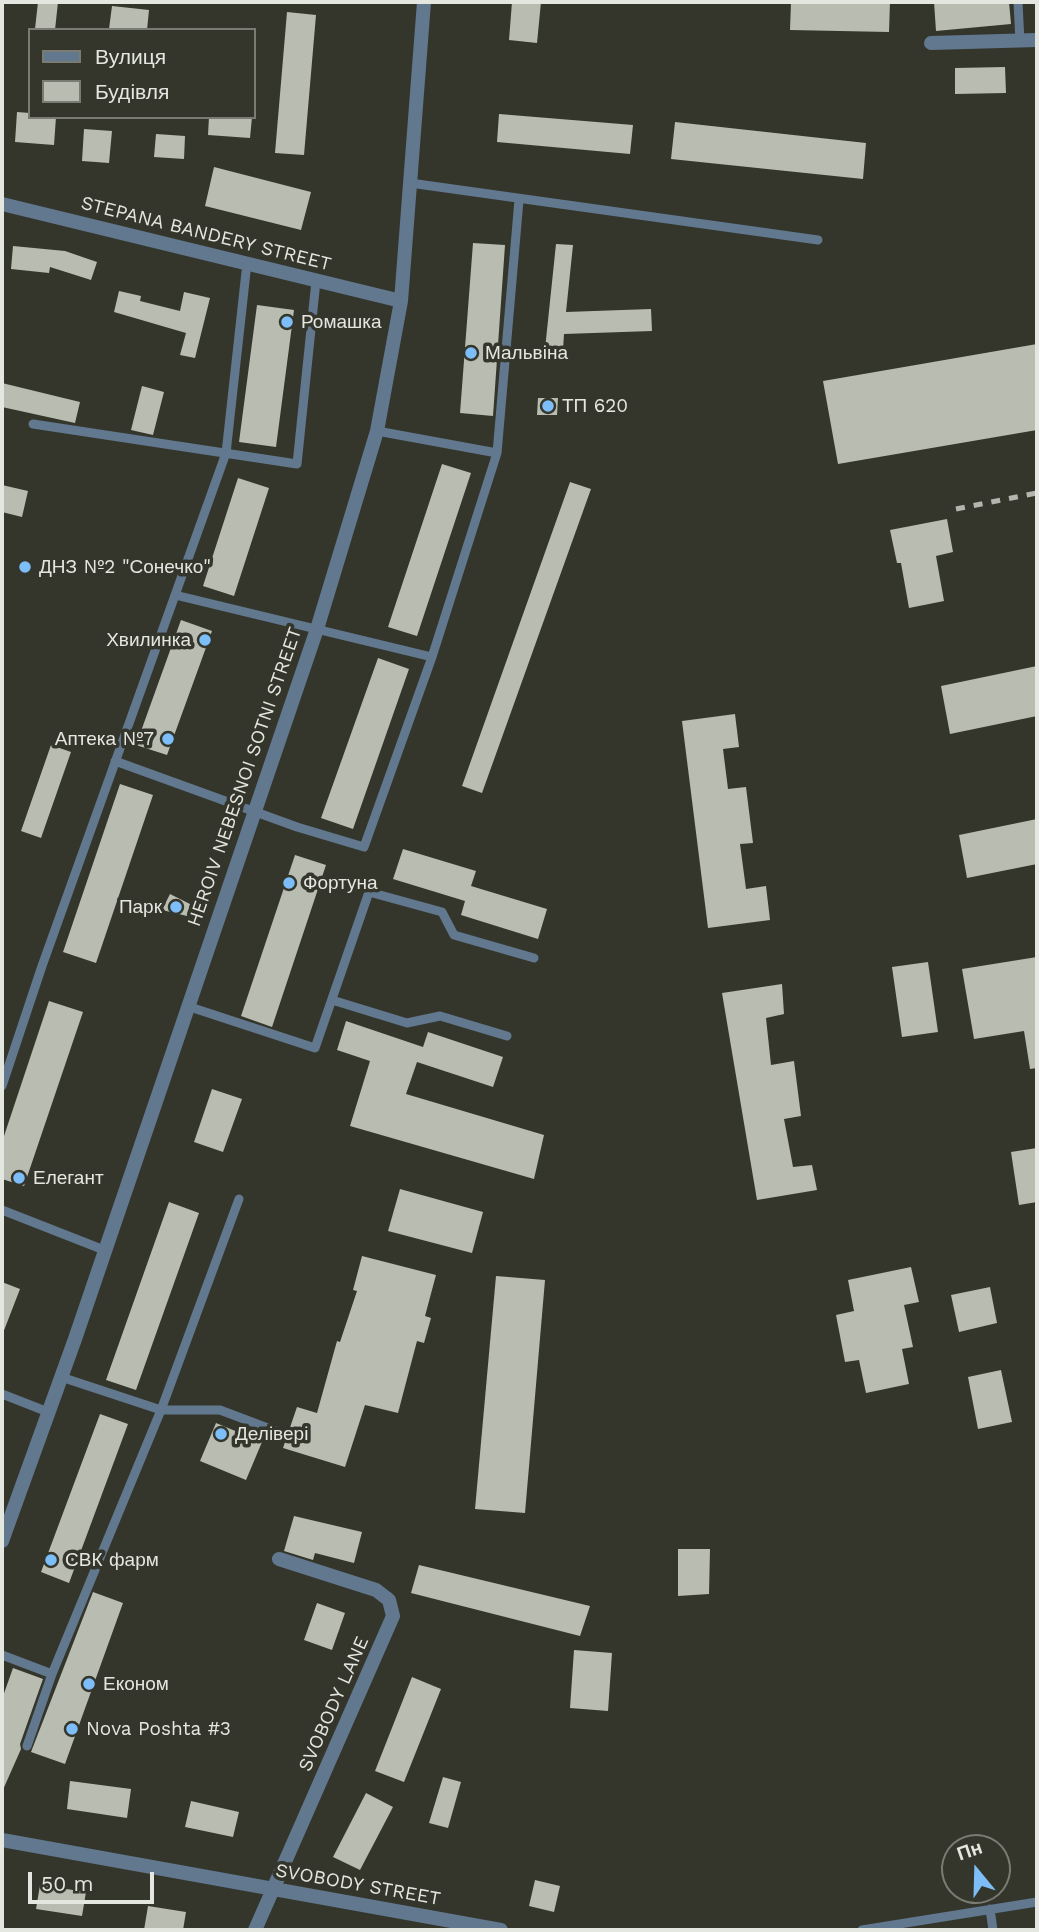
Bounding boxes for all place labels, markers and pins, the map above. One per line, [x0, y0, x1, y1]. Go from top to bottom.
place label: Ромашка [301, 311, 382, 333]
marker: Ромашка [279, 314, 295, 330]
place label: Мальвіна [485, 342, 568, 364]
marker: Мальвіна [463, 345, 479, 361]
place label: ТП 620 [562, 395, 628, 417]
marker: ТП 620 [540, 398, 556, 414]
place label: ДНЗ №2 "Сонечко" [39, 556, 211, 578]
marker: ДНЗ №2 "Сонечко" [17, 559, 33, 575]
place label: Хвилинка [106, 629, 191, 651]
marker: Хвилинка [197, 632, 213, 648]
place label: Аптека №7 [55, 728, 154, 750]
marker: Аптека №7 [160, 731, 176, 747]
place label: Фортуна [303, 872, 378, 894]
marker: Фортуна [281, 875, 297, 891]
place label: Парк [119, 896, 162, 918]
marker: Парк [168, 899, 184, 915]
place label: Елегант [33, 1167, 104, 1189]
marker: Елегант [11, 1170, 27, 1186]
place label: Делівері [235, 1423, 308, 1445]
marker: Делівері [213, 1426, 229, 1442]
place label: СВК фарм [65, 1549, 159, 1571]
marker: СВК фарм [43, 1552, 59, 1568]
place label: Економ [103, 1673, 169, 1695]
marker: Економ [81, 1676, 97, 1692]
place label: Nova Poshta #3 [86, 1718, 231, 1740]
marker: Nova Poshta #3 [64, 1721, 80, 1737]

